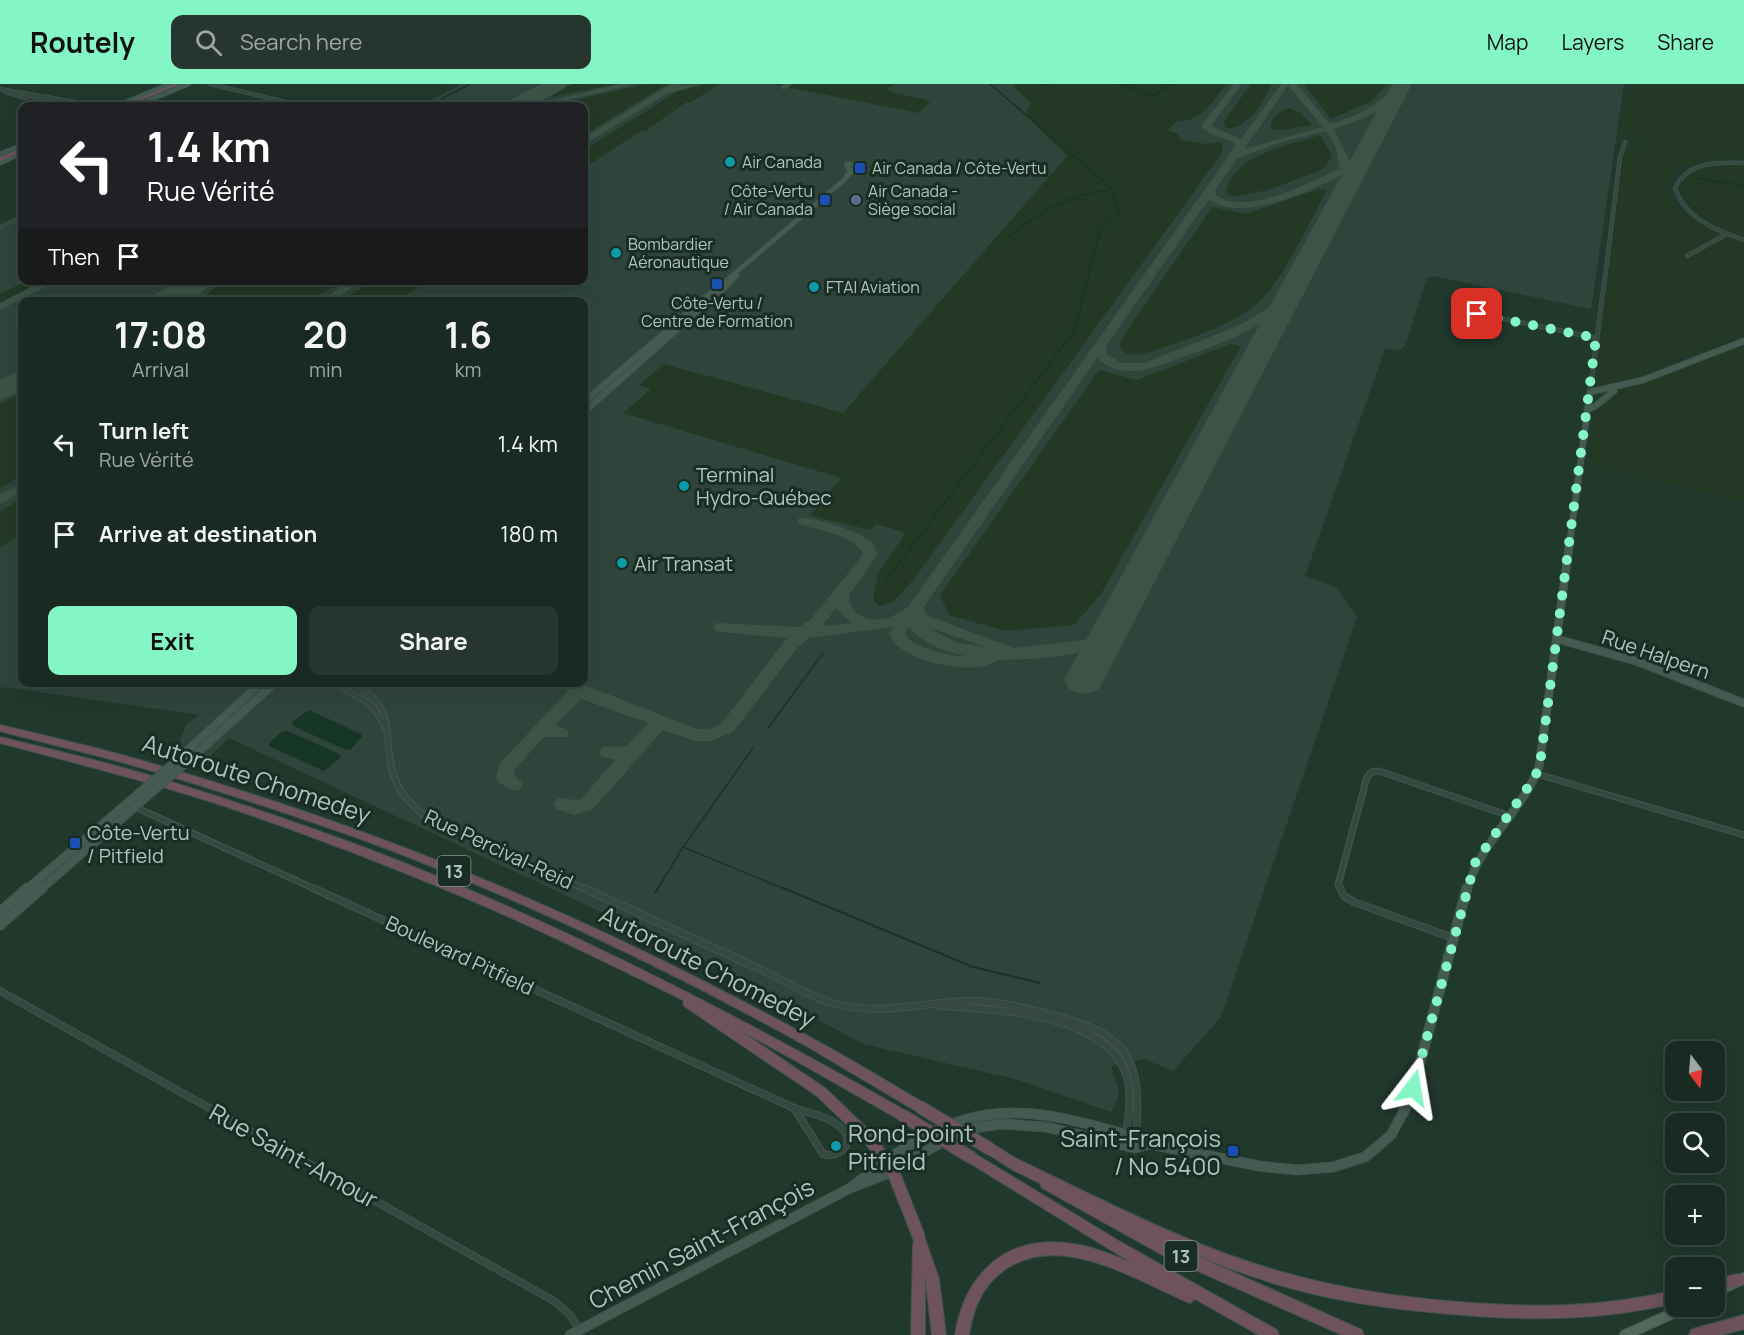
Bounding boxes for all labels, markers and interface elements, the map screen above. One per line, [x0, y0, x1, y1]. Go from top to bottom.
search box [171, 15, 591, 69]
text: Routely [30, 23, 135, 61]
icon: search [192, 26, 225, 59]
text: Search here [240, 27, 362, 57]
text: Map [1487, 28, 1528, 56]
text: Layers [1561, 28, 1624, 56]
text: Share [1657, 28, 1714, 56]
text: 1.4 km [147, 117, 271, 175]
icon: left [48, 126, 126, 204]
place label: Air Canada [742, 151, 822, 173]
marker: Air Canada [723, 155, 737, 169]
place label: Air Canada / Côte-Vertu [872, 157, 1047, 179]
marker: Air Canada / Côte-Vertu [853, 161, 867, 175]
text: Rue Vérité [147, 172, 275, 209]
place label: Côte-Vertu / Air Canada [724, 180, 813, 220]
place label: Air Canada - Siège social [868, 180, 958, 220]
marker: Côte-Vertu / Air Canada [818, 193, 832, 207]
marker: Air Canada - Siège social [849, 193, 863, 207]
place label: Bombardier Aéronautique [628, 233, 729, 273]
icon: arrive [112, 240, 145, 273]
text: Then [48, 242, 100, 272]
marker: Bombardier Aéronautique [609, 246, 623, 260]
place label: FTAI Aviation [826, 276, 920, 298]
marker: Côte-Vertu / Centre de Formation [710, 277, 724, 291]
marker: FTAI Aviation [807, 280, 821, 294]
pin [1451, 288, 1502, 339]
place label: Côte-Vertu / Centre de Formation [641, 292, 793, 332]
icon: arrive [1460, 297, 1493, 330]
text: 17:08 [114, 310, 207, 359]
text: 20 [303, 310, 348, 359]
text: 1.6 [444, 310, 492, 359]
text: Arrival [132, 356, 189, 383]
text: min [309, 356, 342, 383]
text: km [455, 356, 482, 383]
text: Turn left [99, 416, 189, 446]
icon: left [48, 428, 81, 461]
text: 1.4 km [498, 429, 558, 459]
text: Rue Vérité [99, 446, 194, 473]
place label: Terminal Hydro-Québec [696, 461, 832, 511]
marker: Terminal Hydro-Québec [677, 479, 691, 493]
icon: arrive [48, 518, 81, 551]
text: Arrive at destination [99, 519, 317, 549]
text: 180 m [500, 519, 558, 549]
place label: Air Transat [634, 550, 733, 577]
marker: Air Transat [615, 556, 629, 570]
button: Exit [48, 606, 297, 675]
button: Share [309, 606, 558, 675]
street label: Rue Halpern [1599, 623, 1713, 685]
street label: Autoroute Chomedey [139, 726, 376, 831]
street label: Rue Percival-Reid [420, 803, 578, 895]
place label: Côte-Vertu / Pitfield [87, 819, 190, 869]
marker: Côte-Vertu / Pitfield [68, 836, 82, 850]
road number: 13 [438, 856, 470, 886]
street label: Autoroute Chomedey [594, 897, 822, 1035]
street label: Boulevard Pitfield [382, 909, 538, 1001]
north arrow [1665, 1041, 1725, 1101]
map controls [1665, 1041, 1725, 1317]
position arrow [1381, 1056, 1445, 1120]
street label: Rue Saint-Amour [204, 1095, 385, 1215]
button: search [1665, 1113, 1725, 1173]
place label: Rond-point Pitfield [848, 1116, 974, 1177]
place label: Saint-François / No 5400 [1060, 1121, 1221, 1182]
marker: Rond-point Pitfield [829, 1139, 843, 1153]
marker: Saint-François / No 5400 [1226, 1144, 1240, 1158]
street label: Chemin Saint-François [582, 1170, 820, 1316]
button: + [1665, 1185, 1725, 1245]
road number: 13 [1164, 1241, 1198, 1271]
button: − [1665, 1257, 1725, 1317]

